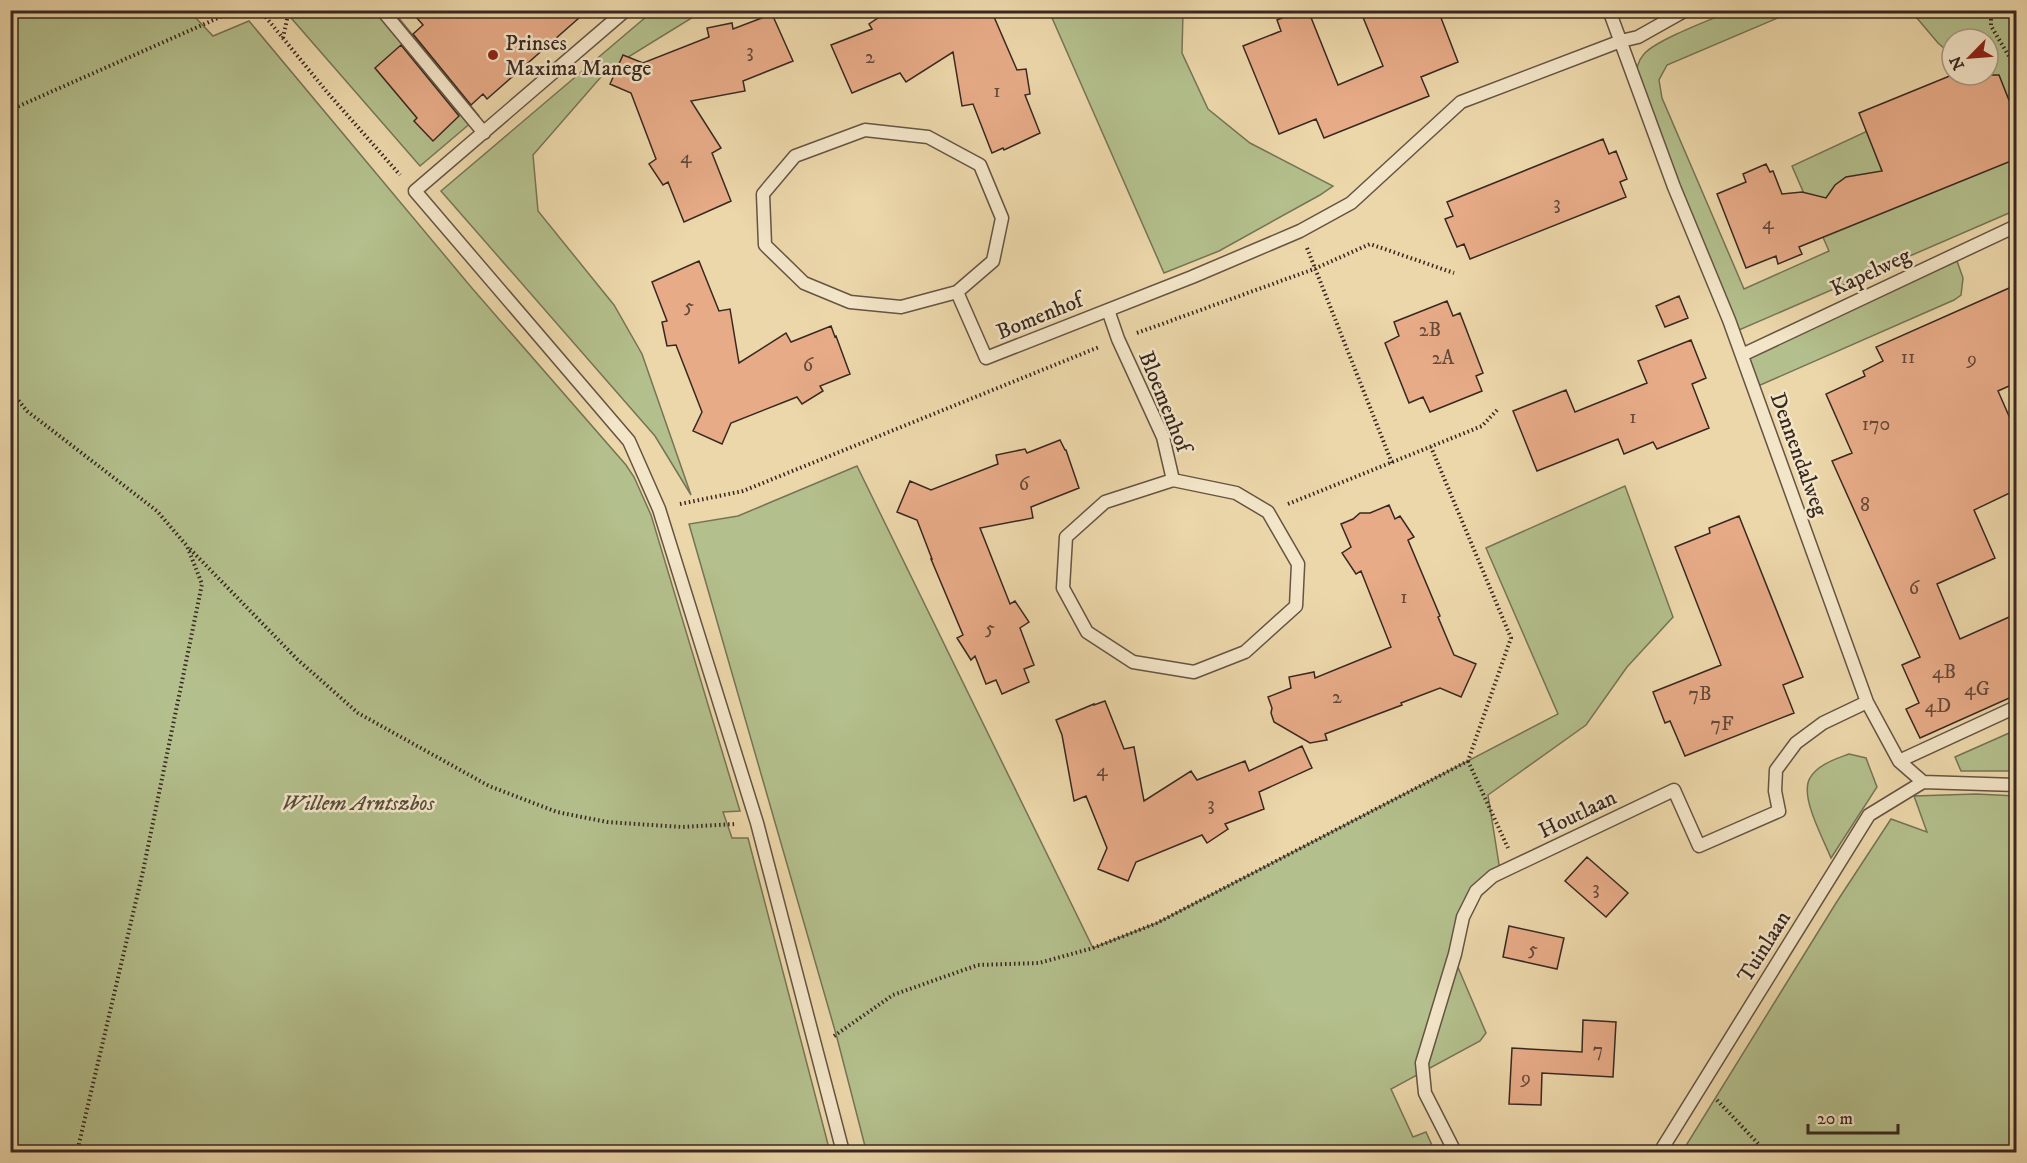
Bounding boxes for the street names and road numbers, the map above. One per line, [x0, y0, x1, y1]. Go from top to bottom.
street label: Kapelweg [1826, 242, 1915, 303]
street label: Bomenhof [992, 285, 1090, 346]
street label: Bloemenhof [1132, 347, 1199, 460]
street label: Dennendalweg [1764, 389, 1834, 520]
street label: Houtlaan [1534, 784, 1621, 845]
street label: Tuinlaan [1732, 905, 1797, 988]

